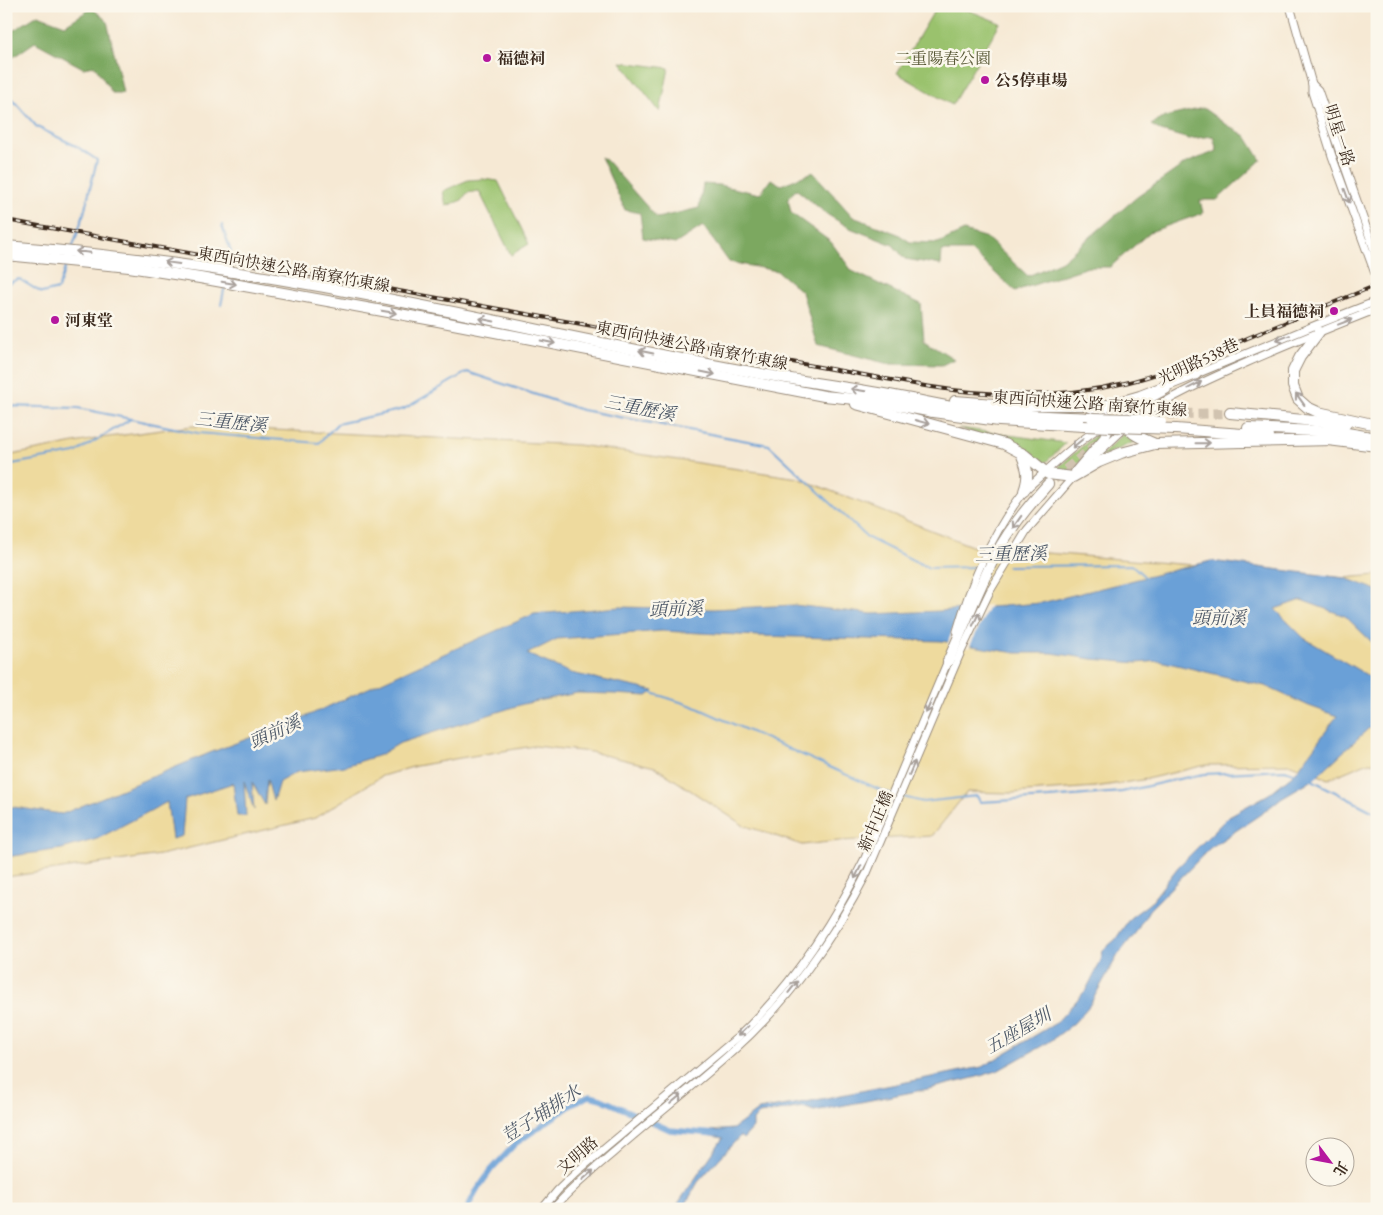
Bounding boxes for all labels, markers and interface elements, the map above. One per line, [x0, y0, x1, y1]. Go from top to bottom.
place label: 福德祠 [497, 48, 545, 69]
park label: 二重陽春公園 [895, 48, 991, 69]
marker: 福德祠 [481, 52, 493, 64]
place label: 公5停車場 [995, 70, 1067, 91]
marker: 公5停車場 [979, 74, 991, 86]
street label: 明星一路 [1320, 101, 1359, 169]
one-way arrow [1343, 188, 1352, 204]
street label: 東西向快速公路 南寮竹東線 [196, 242, 392, 297]
one-way arrow [75, 247, 91, 257]
one-way arrow [164, 258, 180, 268]
one-way arrow [221, 279, 237, 289]
place label: 上員福德祠 [1244, 301, 1324, 322]
marker: 上員福德祠 [1328, 305, 1340, 317]
one-way arrow [381, 307, 397, 317]
place label: 河東堂 [65, 310, 113, 331]
marker: 河東堂 [49, 314, 61, 326]
one-way arrow [479, 314, 495, 324]
street label: 東西向快速公路 南寮竹東線 [594, 317, 790, 374]
one-way arrow [1336, 317, 1352, 326]
street label: 光明路538巷 [1154, 334, 1242, 389]
one-way arrow [1275, 335, 1290, 344]
one-way arrow [540, 338, 556, 348]
one-way arrow [639, 347, 655, 357]
one-way arrow [700, 369, 716, 379]
one-way arrow [1187, 380, 1202, 390]
one-way arrow [850, 385, 866, 395]
street label: 東西向快速公路 南寮竹東線 [992, 386, 1188, 421]
water label: 三重歷溪 [603, 389, 680, 426]
one-way arrow [1295, 392, 1306, 405]
water label: 三重歷溪 [194, 406, 270, 437]
one-way arrow [913, 418, 929, 427]
one-way arrow [1072, 437, 1085, 449]
one-way arrow [1195, 438, 1211, 448]
one-way arrow [1012, 515, 1022, 529]
water label: 三重歷溪 [975, 541, 1049, 566]
water label: 頭前溪 [649, 596, 705, 621]
water label: 頭前溪 [1192, 606, 1248, 629]
one-way arrow [972, 612, 982, 627]
one-way arrow [924, 698, 933, 713]
water label: 頭前溪 [245, 709, 306, 753]
one-way arrow [907, 761, 917, 776]
street label: 新中正橋 [853, 788, 898, 855]
one-way arrow [853, 864, 863, 879]
one-way arrow [788, 981, 799, 994]
water label: 五座屋圳 [981, 1001, 1057, 1059]
one-way arrow [737, 1025, 750, 1037]
water label: 荳子埔排水 [497, 1078, 586, 1148]
one-way arrow [669, 1094, 682, 1105]
street label: 文明路 [552, 1132, 602, 1179]
north arrow [1306, 1138, 1356, 1188]
text: 北 [1330, 1158, 1352, 1180]
one-way arrow [581, 1169, 594, 1181]

